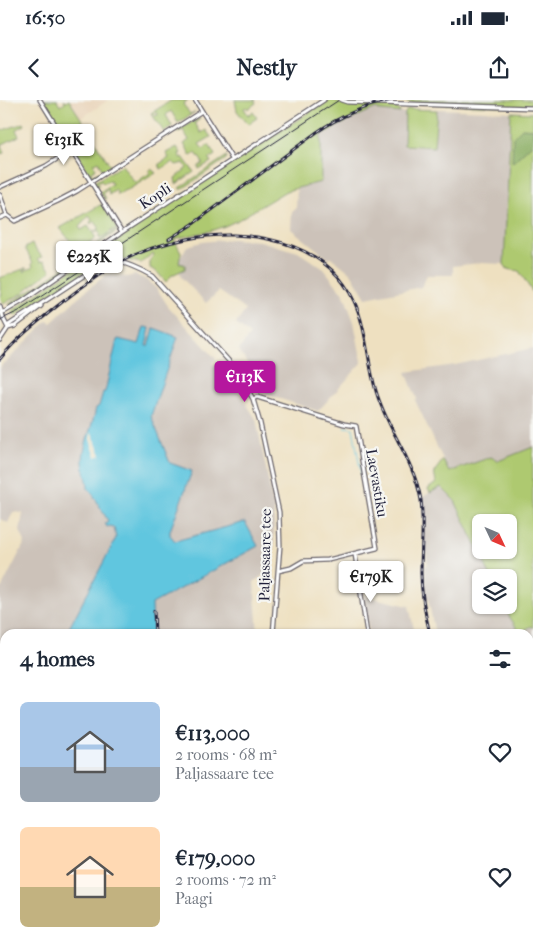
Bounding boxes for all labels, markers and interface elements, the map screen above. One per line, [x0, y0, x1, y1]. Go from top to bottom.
text: 16:50 [25, 7, 65, 29]
icon: back [20, 54, 48, 82]
icon: share [485, 54, 513, 82]
text: Nestly [236, 55, 297, 81]
pin: €131K [29, 123, 99, 166]
text: €131K [44, 130, 84, 149]
street label: Kopli [135, 179, 175, 213]
pin: €225K [54, 240, 124, 283]
text: €225K [67, 247, 111, 266]
pin: €113K [210, 360, 280, 403]
text: €113K [225, 367, 265, 386]
street label: Laevastiku [362, 447, 392, 519]
street label: Paljassaare tee [255, 508, 275, 602]
north arrow [472, 514, 518, 559]
map controls [472, 514, 517, 614]
pin: €179K [336, 560, 406, 603]
text: €179K [350, 567, 392, 586]
button: layers [472, 569, 517, 614]
icon: filters [486, 645, 514, 673]
text: 4 homes [20, 647, 95, 671]
text: €113,000 [175, 721, 250, 745]
icon: home [60, 722, 120, 782]
icon: heart [486, 738, 514, 766]
text: 2 rooms · 68 m² [175, 745, 277, 764]
text: Paljassaare tee [175, 764, 274, 783]
text: €179,000 [175, 846, 255, 870]
icon: home [60, 847, 120, 907]
icon: heart [486, 863, 514, 891]
text: 2 rooms · 72 m² [175, 870, 276, 889]
text: Paagi [175, 889, 213, 908]

